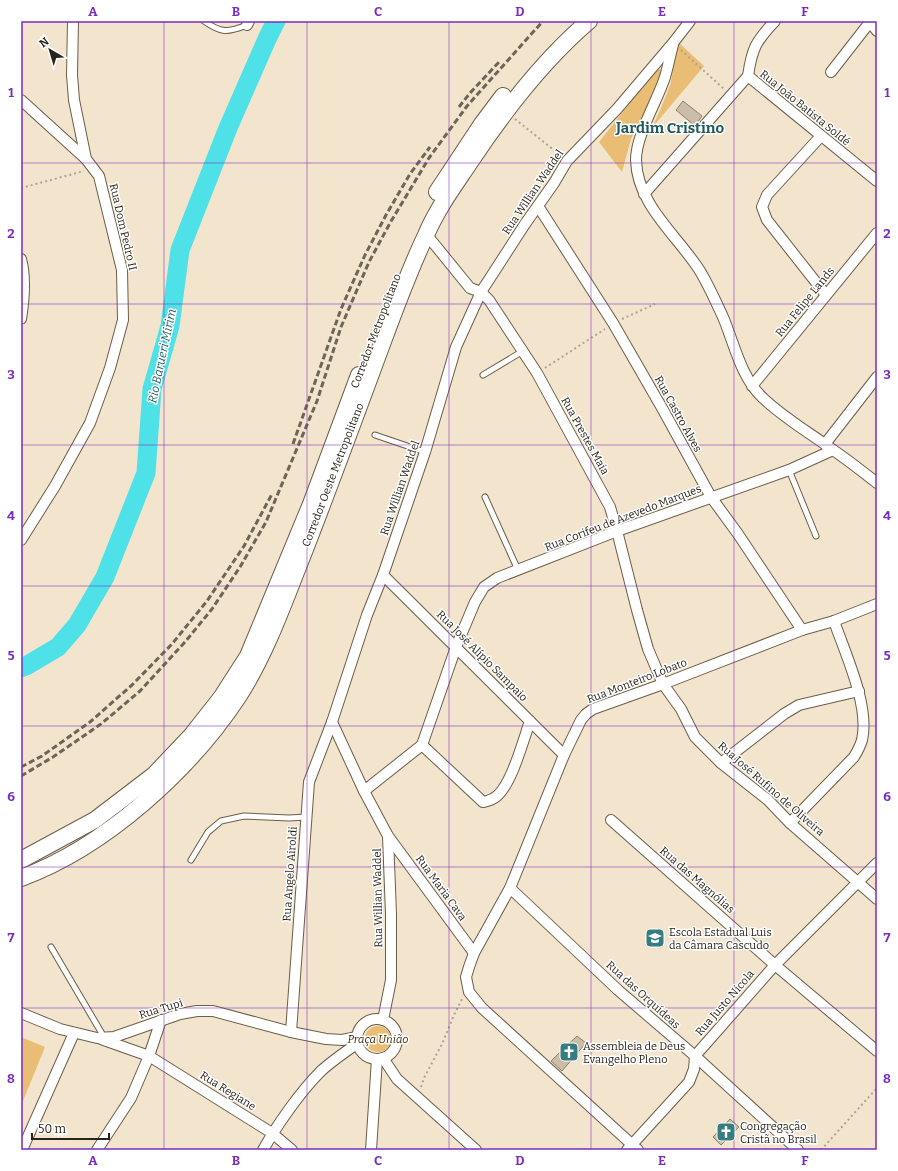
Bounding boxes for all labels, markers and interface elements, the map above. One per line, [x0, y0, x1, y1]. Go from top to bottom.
text: A [88, 4, 98, 19]
text: B [232, 4, 240, 19]
text: C [374, 4, 382, 19]
text: D [515, 4, 525, 19]
text: E [658, 4, 666, 19]
text: F [801, 4, 809, 19]
north arrow [30, 30, 70, 70]
text: N [37, 34, 52, 50]
street label: Rua João Batista Soldé [757, 68, 853, 148]
text: 1 [8, 85, 14, 100]
text: 1 [884, 85, 890, 100]
district label: Jardim Cristino [615, 119, 724, 137]
street label: Rua Willian Waddel [500, 147, 566, 237]
street label: Rua Dom Pedro II [107, 182, 139, 272]
text: 2 [7, 226, 15, 241]
text: 2 [883, 226, 891, 241]
street label: Rua Felipe Lands [773, 265, 837, 339]
street label: Corredor Metropolitano [348, 272, 404, 390]
water label: Rio Barueri Mirim [145, 307, 179, 404]
text: 3 [7, 367, 15, 382]
text: 3 [883, 367, 891, 382]
street label: Rua Castro Alves [652, 374, 704, 454]
street label: Rua Prestes Maia [558, 395, 612, 477]
street label: Corredor Oeste Metropolitano [300, 401, 366, 549]
street label: Rua Willian Waddel [378, 439, 422, 537]
street label: Rua Corifeu de Azevedo Marques [543, 482, 703, 554]
text: 4 [7, 508, 15, 523]
text: 4 [883, 508, 891, 523]
street label: Rua José Alípio Sampaio [434, 608, 530, 704]
text: 5 [7, 648, 15, 663]
text: 5 [883, 648, 891, 663]
street label: Rua Monteiro Lobato [585, 656, 689, 706]
street label: Rua José Rufino de Oliveira [715, 739, 827, 839]
text: 6 [7, 789, 15, 804]
text: 6 [883, 789, 891, 804]
street label: Rua Angelo Airoldi [280, 825, 300, 922]
street label: Rua das Magnólias [657, 844, 737, 916]
street label: Rua Willian Waddel [371, 848, 385, 948]
street label: Rua Maria Cava [413, 853, 469, 923]
place label: Escola Estadual Luis da Câmara Cascudo [669, 926, 772, 952]
school or university icon: Escola Estadual Luis da Câmara Cascudo [644, 927, 666, 949]
text: 7 [8, 930, 15, 945]
text: 7 [884, 930, 891, 945]
street label: Rua das Orquídeas [603, 958, 683, 1032]
street label: Rua Justo Nicola [693, 967, 757, 1039]
street label: Rua Tupi [138, 996, 185, 1022]
park label: Praça União [348, 1033, 408, 1046]
place label: Assembleia de Deus Evangelho Pleno [583, 1040, 685, 1066]
church icon: Assembleia de Deus Evangelho Pleno [558, 1041, 580, 1063]
street label: Rua Regiane [198, 1069, 258, 1113]
text: 8 [7, 1071, 15, 1086]
text: 8 [883, 1071, 891, 1086]
scale bar [32, 1115, 109, 1141]
place label: Congregação Cristã no Brasil [740, 1120, 817, 1146]
church icon: Congregação Cristã no Brasil [715, 1121, 737, 1143]
text: 50 m [38, 1122, 67, 1136]
text: A [88, 1153, 98, 1168]
text: B [232, 1153, 240, 1168]
text: C [374, 1153, 382, 1168]
text: D [515, 1153, 525, 1168]
text: E [658, 1153, 666, 1168]
text: F [801, 1153, 809, 1168]

